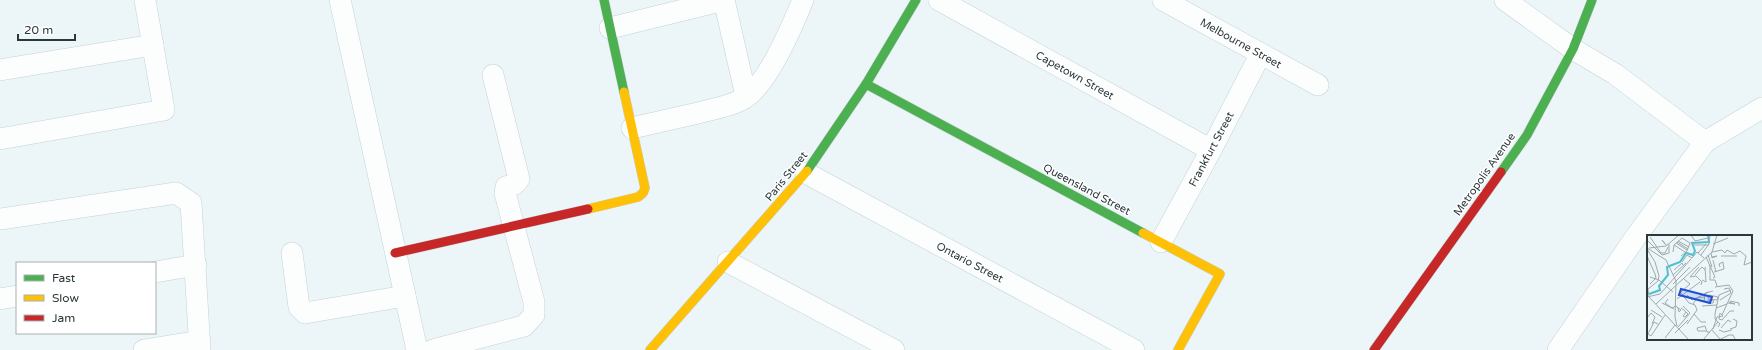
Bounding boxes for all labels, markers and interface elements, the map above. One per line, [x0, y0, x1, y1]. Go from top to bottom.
scale bar [18, 16, 75, 42]
street label: Melbourne Street [1198, 16, 1284, 71]
text: 20 m [24, 23, 53, 37]
street label: Capetown Street [1033, 49, 1116, 102]
street label: Frankfurt Street [1186, 109, 1237, 189]
street label: Metropolis Avenue [1451, 130, 1518, 218]
street label: Paris Street [763, 149, 810, 204]
street label: Queensland Street [1041, 161, 1133, 218]
inset map [1647, 235, 1752, 340]
street label: Ontario Street [934, 239, 1005, 285]
legend [16, 262, 156, 334]
text: Fast [52, 271, 76, 285]
text: Slow [52, 291, 79, 305]
text: Jam [52, 311, 75, 325]

